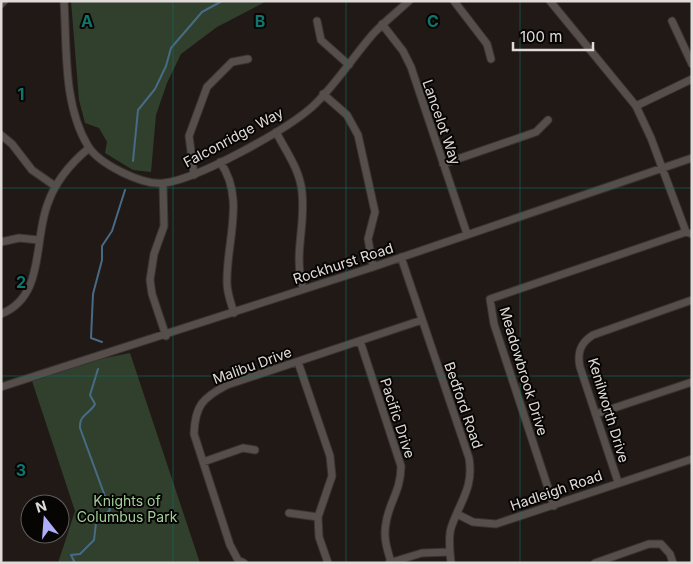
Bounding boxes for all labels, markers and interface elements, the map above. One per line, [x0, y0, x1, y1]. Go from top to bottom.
text: A [81, 11, 93, 31]
text: B [255, 11, 265, 31]
text: C [427, 11, 439, 31]
scale bar [513, 20, 593, 52]
text: 100 m [520, 27, 562, 46]
street label: Lancelot Way [419, 77, 465, 167]
text: 1 [18, 84, 24, 104]
street label: Falconridge Way [180, 103, 286, 170]
street label: Rockhurst Road [291, 239, 395, 287]
text: 2 [16, 272, 26, 292]
street label: Meadowbrook Drive [496, 305, 552, 437]
street label: Malibu Drive [210, 343, 294, 387]
street label: Kenilworth Drive [585, 356, 633, 464]
street label: Bedford Road [441, 359, 487, 451]
street label: Pacific Drive [377, 376, 419, 460]
text: 3 [16, 460, 26, 480]
street label: Hadleigh Road [508, 466, 604, 514]
park label: Knights of Columbus Park [77, 492, 178, 525]
north arrow [20, 494, 70, 544]
text: N [33, 496, 49, 516]

